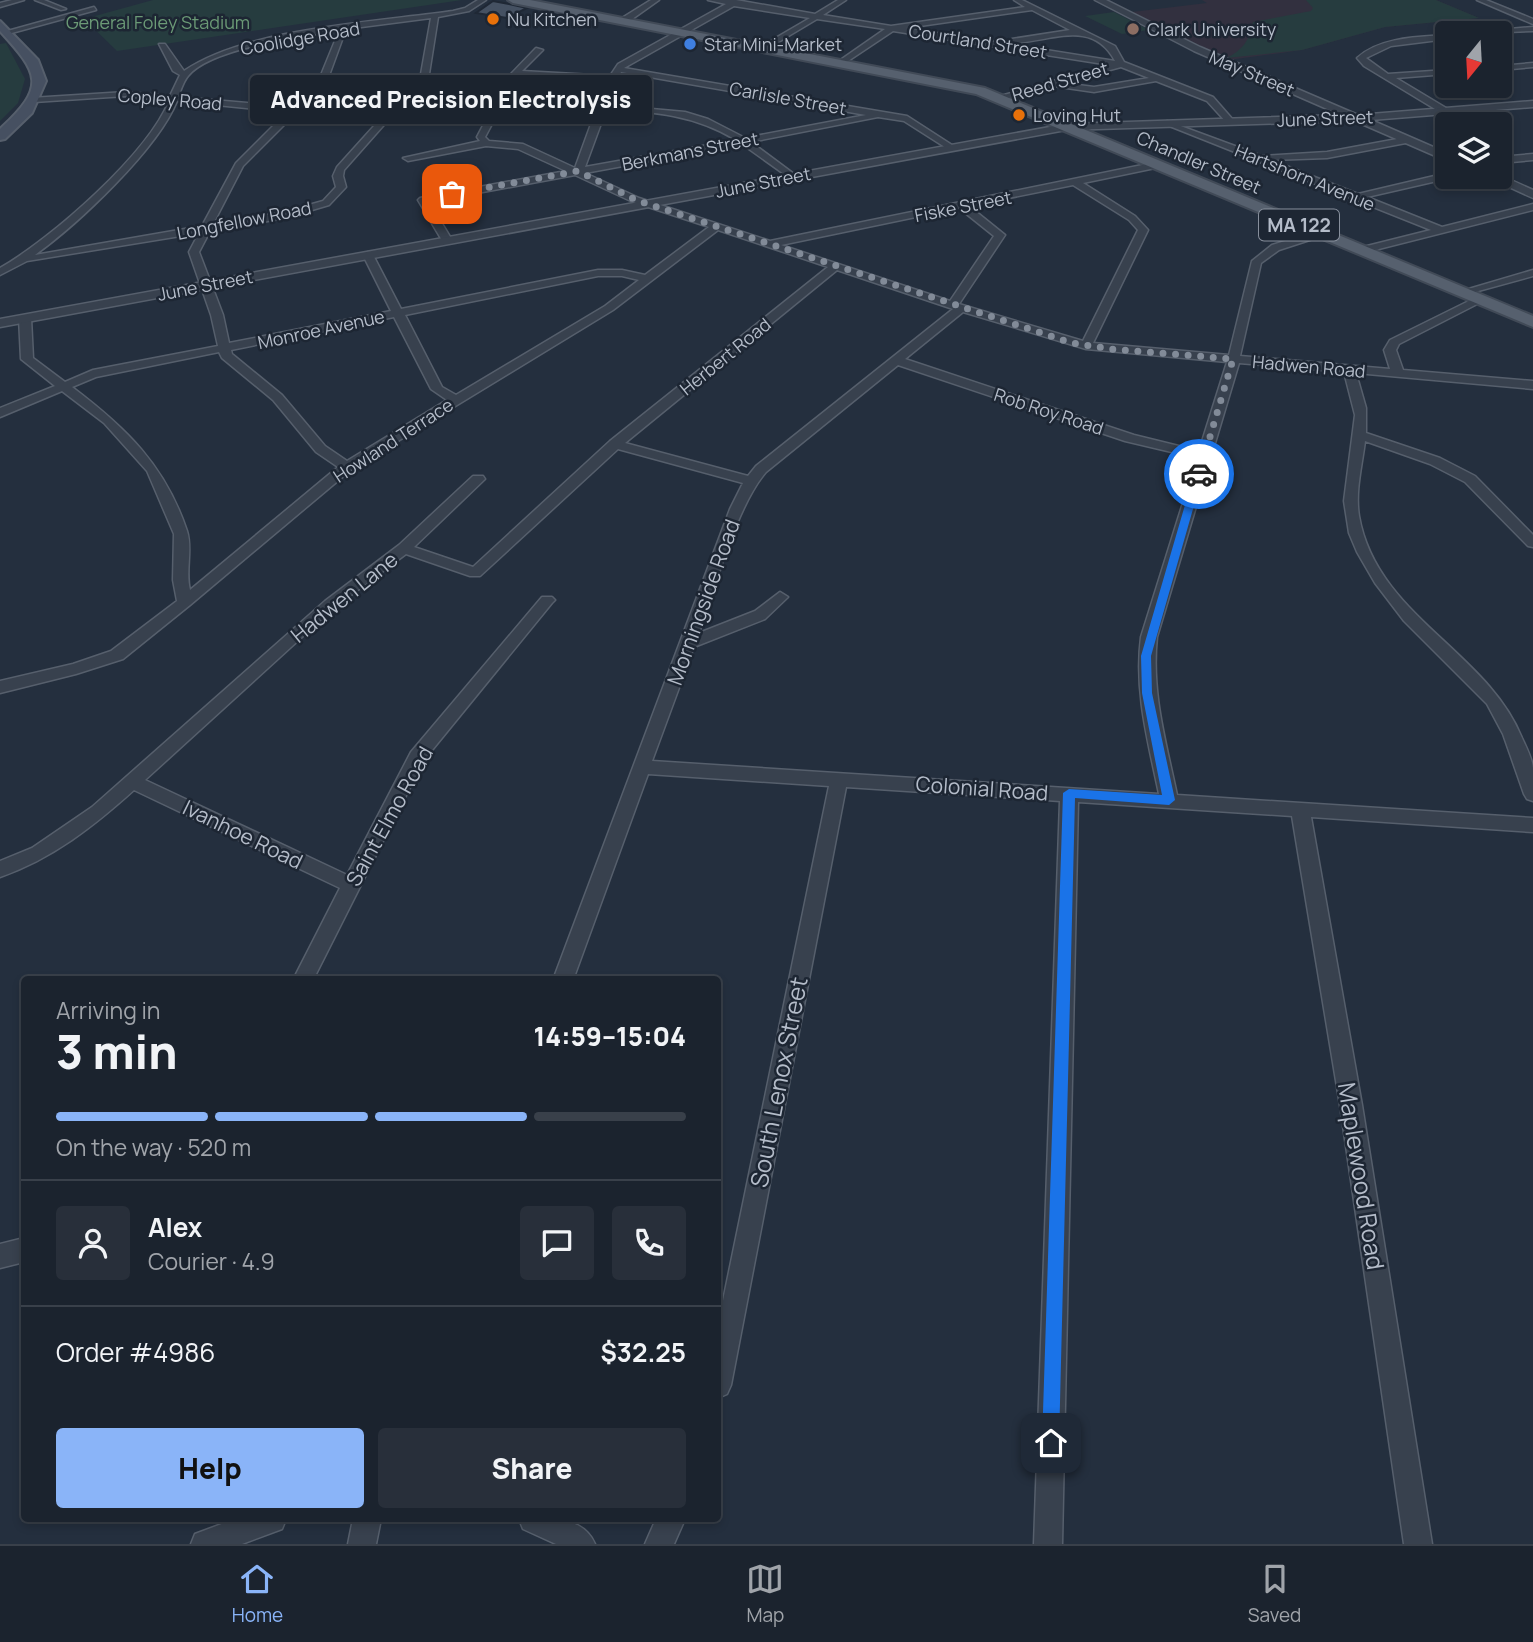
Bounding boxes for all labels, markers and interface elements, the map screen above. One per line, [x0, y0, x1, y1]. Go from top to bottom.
place label: Nu Kitchen [507, 7, 597, 31]
park label: General Foley Stadium [66, 10, 250, 34]
marker: Nu Kitchen [485, 11, 501, 27]
street label: Coolidge Road [238, 16, 362, 60]
place label: Clark University [1147, 17, 1277, 41]
street label: Courtland Street [907, 18, 1049, 64]
marker: Clark University [1125, 21, 1141, 37]
north arrow [1435, 21, 1512, 98]
map controls [1435, 21, 1512, 189]
place label: Star Mini-Market [704, 32, 842, 56]
marker: Star Mini-Market [682, 36, 698, 52]
street label: May Street [1206, 44, 1298, 102]
street label: Reed Street [1009, 56, 1111, 106]
callout: Advanced Precision Electrolysis [251, 75, 653, 124]
street label: Carlisle Street [728, 76, 848, 120]
street label: Copley Road [117, 82, 223, 116]
text: Advanced Precision Electrolysis [271, 83, 631, 115]
place label: Loving Hut [1033, 103, 1121, 127]
street label: June Street [1276, 104, 1374, 132]
marker: Loving Hut [1011, 107, 1027, 123]
button: layers [1435, 112, 1512, 189]
street label: Chandler Street [1133, 125, 1265, 199]
street label: Berkmans Street [620, 126, 760, 176]
street label: Hartshorn Avenue [1231, 138, 1379, 216]
street label: June Street [713, 161, 813, 203]
pin [422, 164, 482, 224]
icon: bag [433, 175, 471, 213]
street label: Fiske Street [912, 185, 1014, 227]
street label: Longfellow Road [175, 195, 313, 245]
road number: MA 122 [1259, 210, 1339, 241]
street label: June Street [155, 264, 255, 306]
street label: Monroe Avenue [255, 304, 387, 354]
street label: Herbert Road [675, 312, 775, 400]
street label: Hadwen Road [1251, 349, 1367, 383]
street label: Rob Roy Road [991, 382, 1107, 440]
street label: Howland Terrace [329, 392, 457, 488]
courier [1164, 439, 1234, 509]
icon: car [1180, 455, 1218, 493]
street label: Morningside Road [660, 515, 746, 689]
street label: Hadwen Lane [285, 545, 403, 649]
street label: Saint Elmo Road [339, 741, 439, 891]
street label: Colonial Road [915, 769, 1049, 807]
street label: Ivanhoe Road [178, 793, 308, 875]
street label: South Lenox Street [741, 974, 815, 1190]
text: Arriving in [56, 994, 161, 1026]
text: 14:59–15:04 [533, 1018, 686, 1054]
text: 3 min [56, 1020, 177, 1083]
street label: Maplewood Road [1331, 1080, 1393, 1272]
text: On the way · 520 m [56, 1131, 251, 1163]
button: person [56, 1206, 130, 1280]
button: chat [520, 1206, 594, 1280]
button: phone [612, 1206, 686, 1280]
text: Alex [148, 1209, 202, 1245]
text: Courier · 4.9 [148, 1245, 275, 1277]
text: Order #4986 [56, 1334, 215, 1370]
text: $32.25 [600, 1334, 686, 1370]
pin [1021, 1413, 1081, 1473]
icon: home [1032, 1424, 1070, 1462]
button: Help [56, 1428, 364, 1508]
button: Share [378, 1428, 686, 1508]
tab: Home [232, 1560, 283, 1628]
tab: Map [746, 1560, 784, 1628]
tab: Saved [1248, 1560, 1301, 1628]

